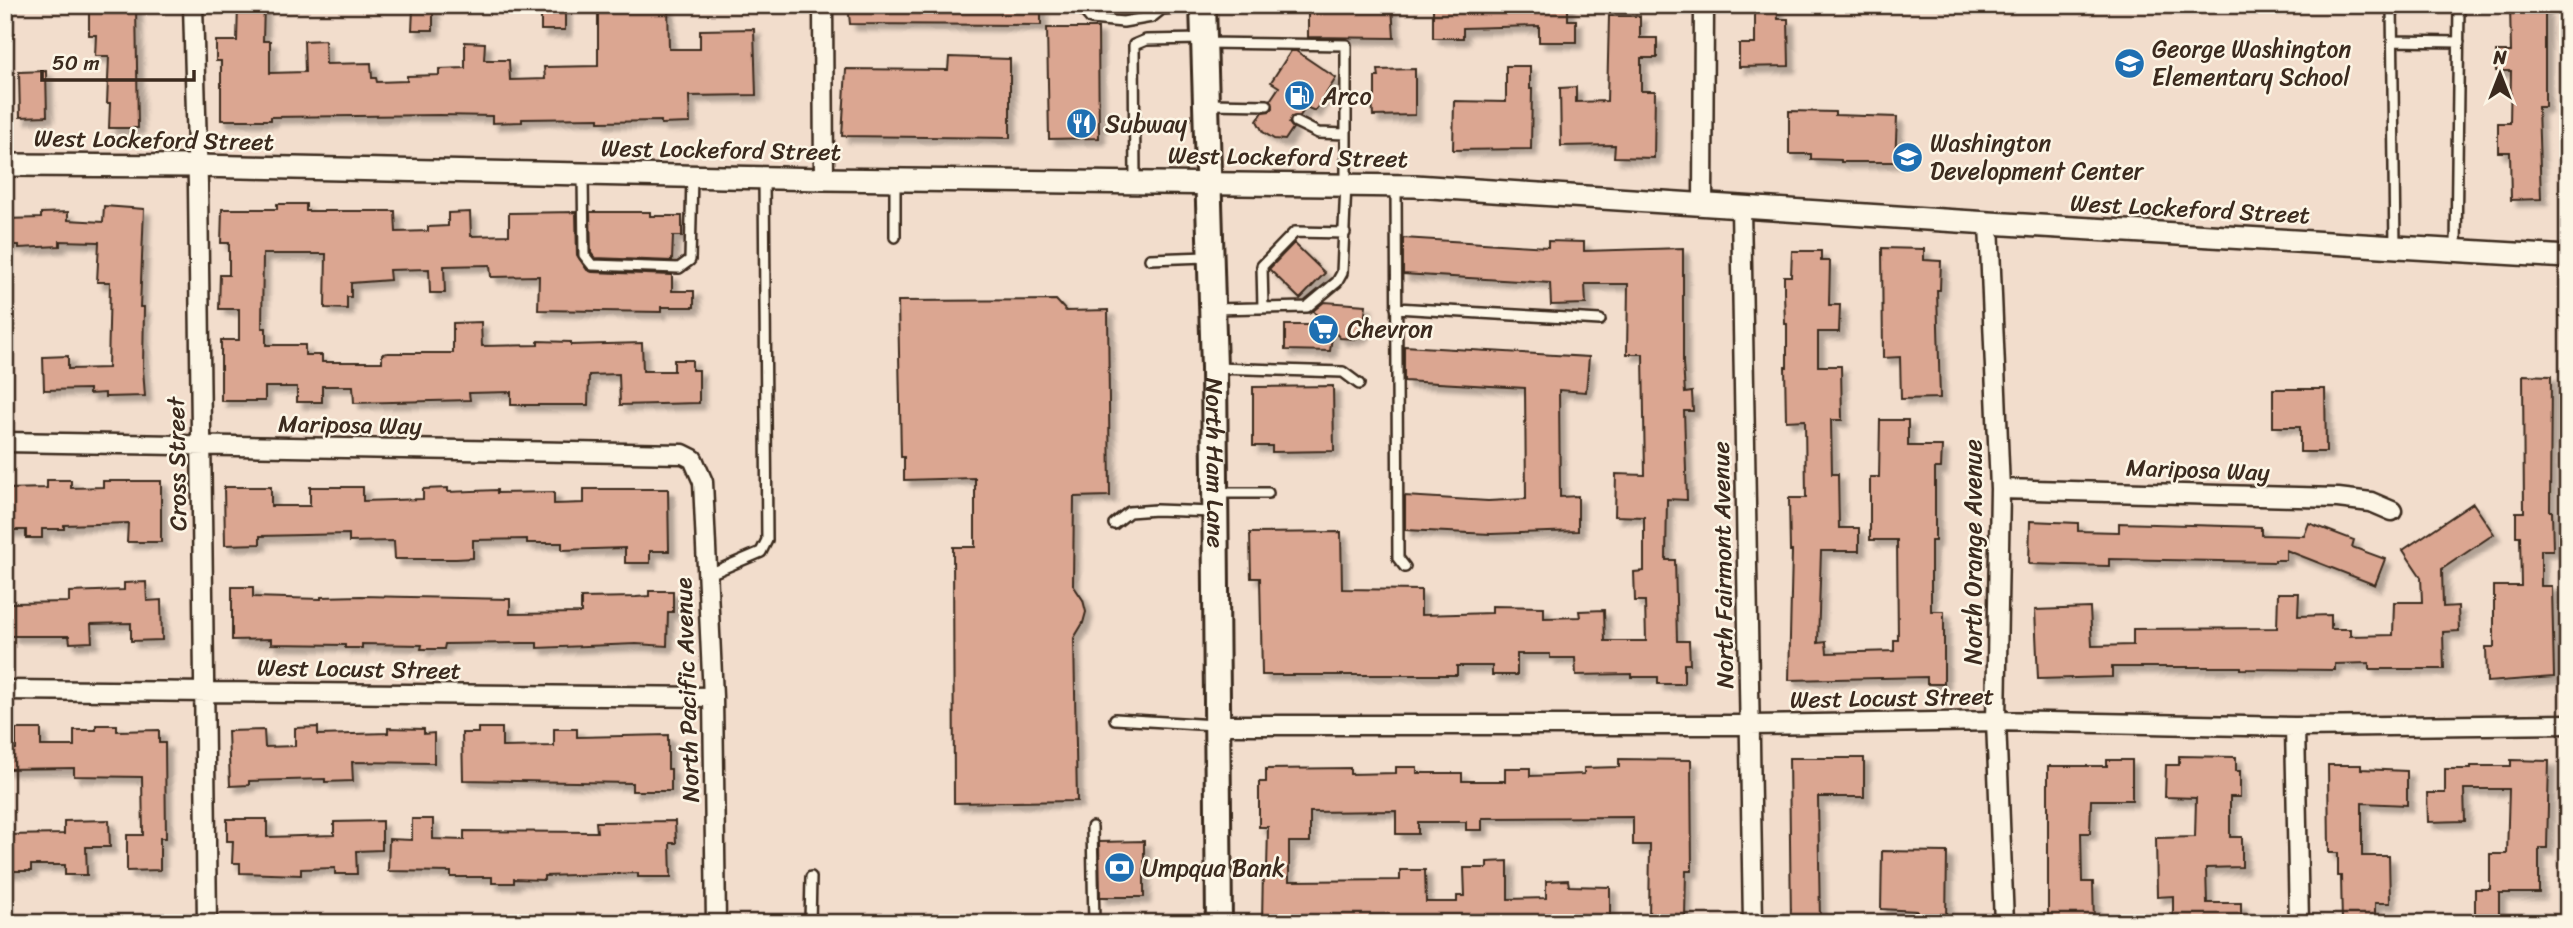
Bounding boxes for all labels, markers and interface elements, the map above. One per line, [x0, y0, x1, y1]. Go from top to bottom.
place label: George Washington Elementary School [2152, 28, 2351, 98]
scale bar [42, 38, 194, 82]
north arrow [2464, 38, 2534, 108]
text: N [2492, 41, 2507, 74]
text: 50 m [52, 44, 100, 82]
school or university icon: George Washington Elementary School [2112, 46, 2146, 80]
place label: Arco [1321, 75, 1372, 117]
fuel station icon: Arco [1282, 79, 1316, 113]
place label: Subway [1105, 103, 1188, 145]
restaurant icon: Subway [1065, 107, 1099, 141]
street label: West Lockeford Street [34, 117, 274, 163]
place label: Washington Development Center [1930, 122, 2144, 192]
street label: West Lockeford Street [601, 127, 841, 173]
street label: West Lockeford Street [1168, 134, 1408, 180]
school or university icon: Washington Development Center [1890, 140, 1924, 174]
street label: West Lockeford Street [2069, 182, 2311, 236]
place label: Chevron [1347, 308, 1433, 350]
supermarket icon: Chevron [1307, 312, 1341, 346]
street label: North Ham Lane [1193, 378, 1237, 548]
street label: Cross Street [155, 395, 199, 531]
street label: Mariposa Way [278, 403, 423, 447]
street label: North Orange Avenue [1952, 439, 1994, 665]
street label: North Fairmont Avenue [1700, 441, 1746, 689]
street label: Mariposa Way [2125, 447, 2271, 494]
street label: North Pacific Avenue [662, 576, 712, 803]
street label: West Locust Street [257, 646, 461, 692]
street label: West Locust Street [1790, 675, 1994, 721]
place label: Umpqua Bank [1142, 847, 1285, 889]
bank icon: Umpqua Bank [1102, 851, 1136, 885]

